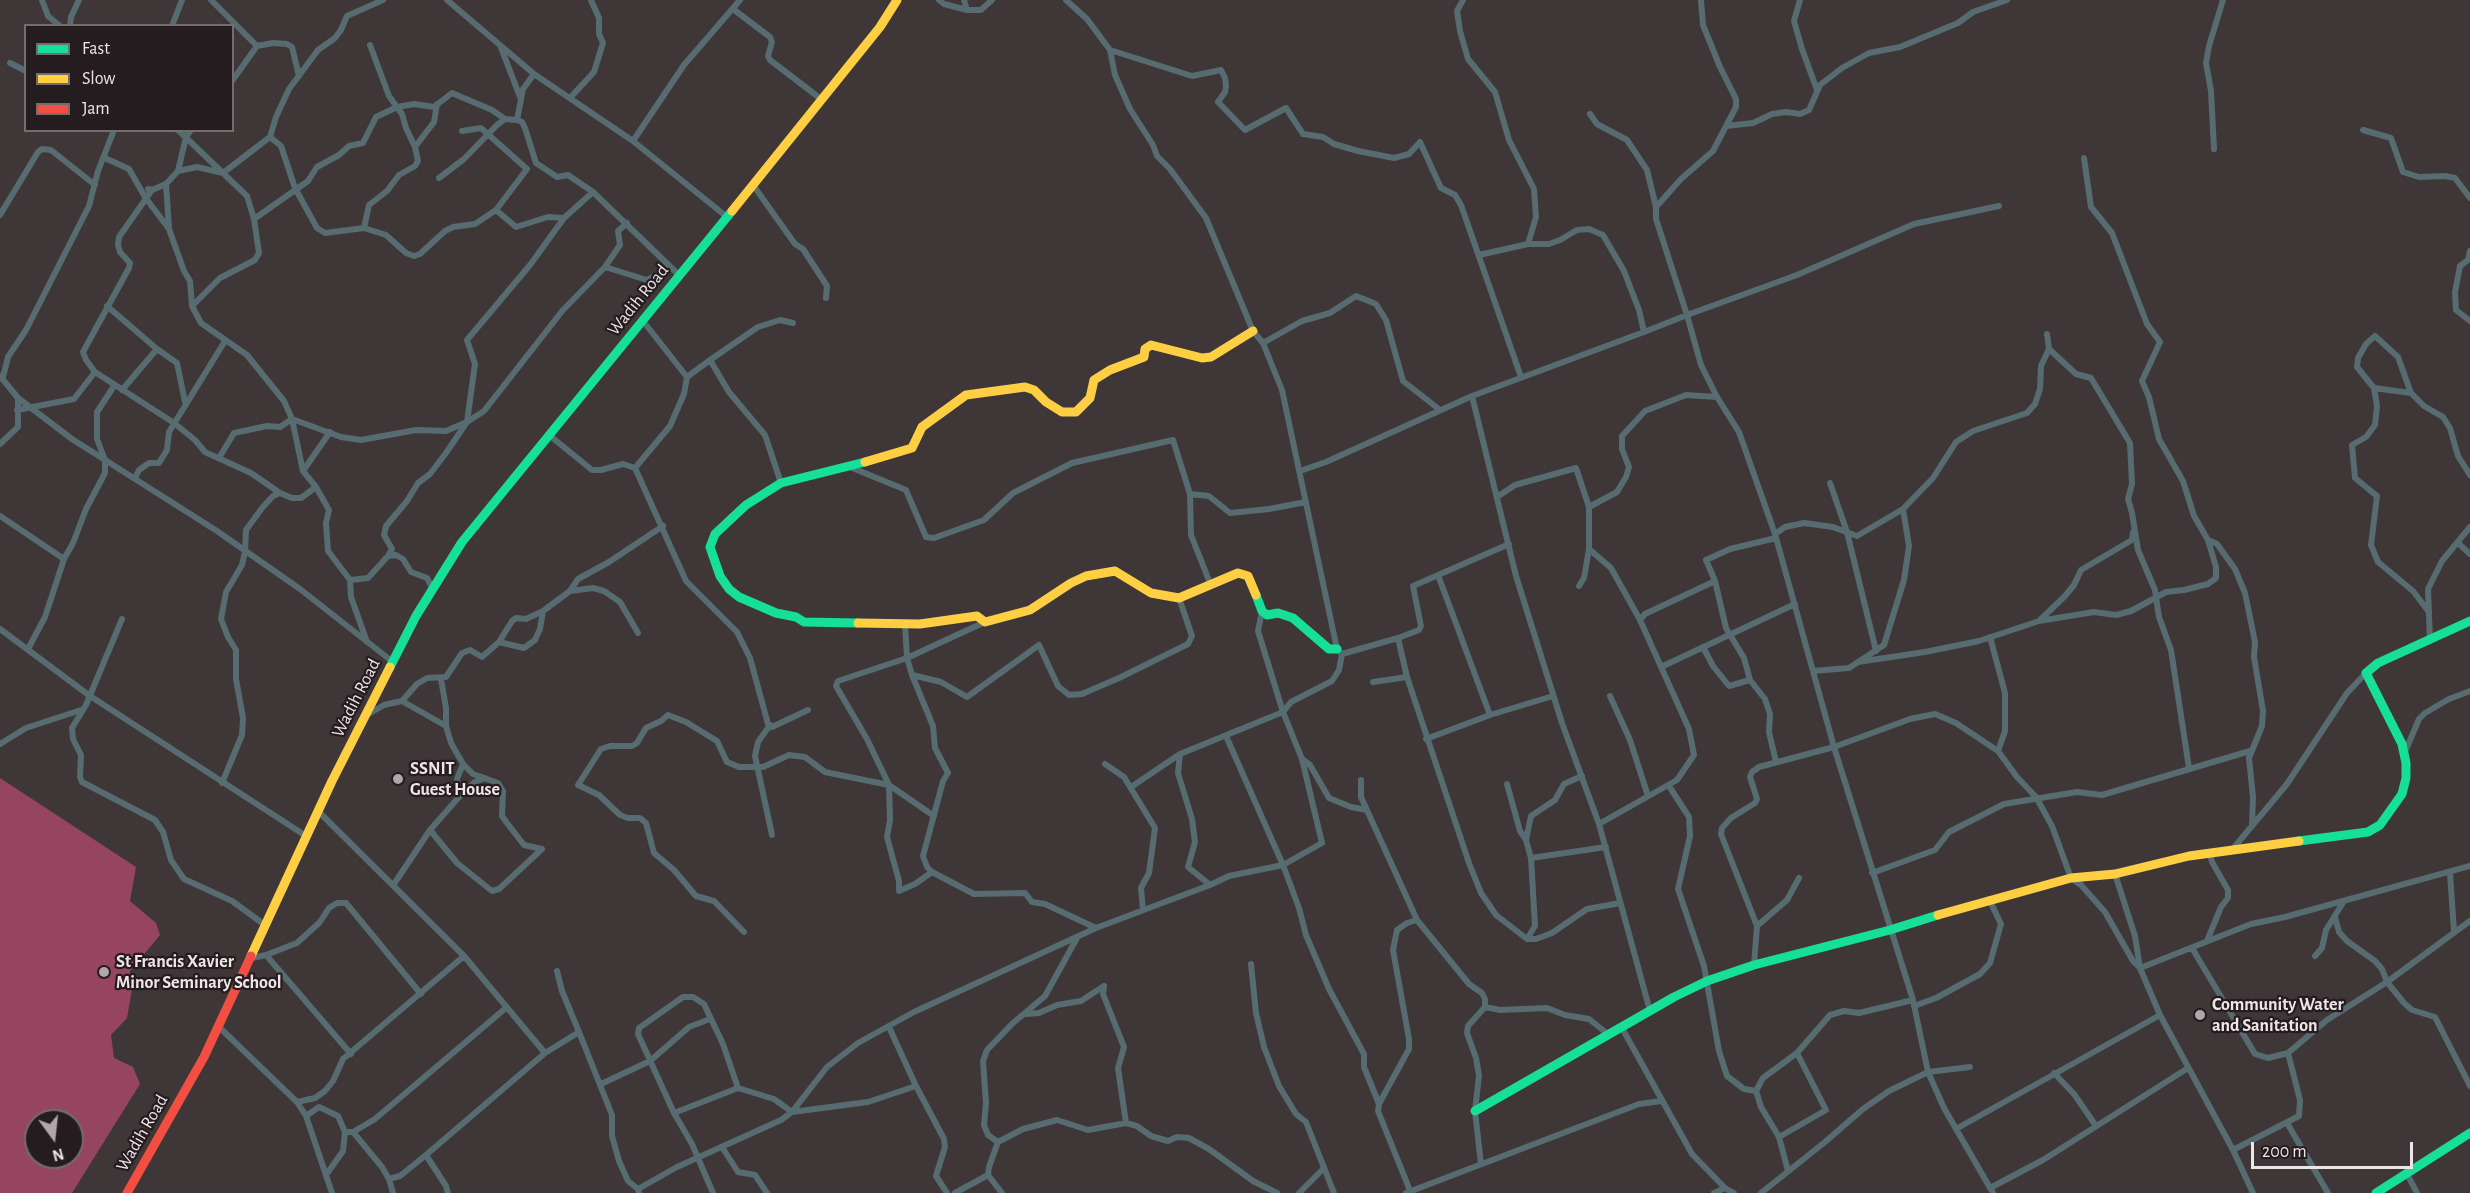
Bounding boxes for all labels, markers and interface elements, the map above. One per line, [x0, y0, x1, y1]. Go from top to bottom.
legend [24, 24, 234, 132]
text: Fast [82, 40, 110, 58]
text: Slow [82, 70, 115, 88]
text: Jam [82, 100, 110, 118]
street label: Wadih Road [603, 260, 673, 340]
street label: Wadih Road [327, 655, 385, 741]
place label: SSNIT Guest House [410, 758, 500, 800]
marker: SSNIT Guest House [391, 772, 405, 786]
place label: St Francis Xavier Minor Seminary School [116, 951, 282, 994]
marker: St Francis Xavier Minor Seminary School [97, 965, 111, 979]
place label: Community Water and Sanitation [2212, 994, 2344, 1036]
marker: Community Water and Sanitation [2193, 1008, 2207, 1022]
street label: Wadih Road [111, 1091, 173, 1175]
north arrow [24, 1109, 84, 1169]
scale bar [2254, 1130, 2416, 1168]
text: 200 m [2262, 1143, 2307, 1161]
text: N [51, 1145, 66, 1164]

